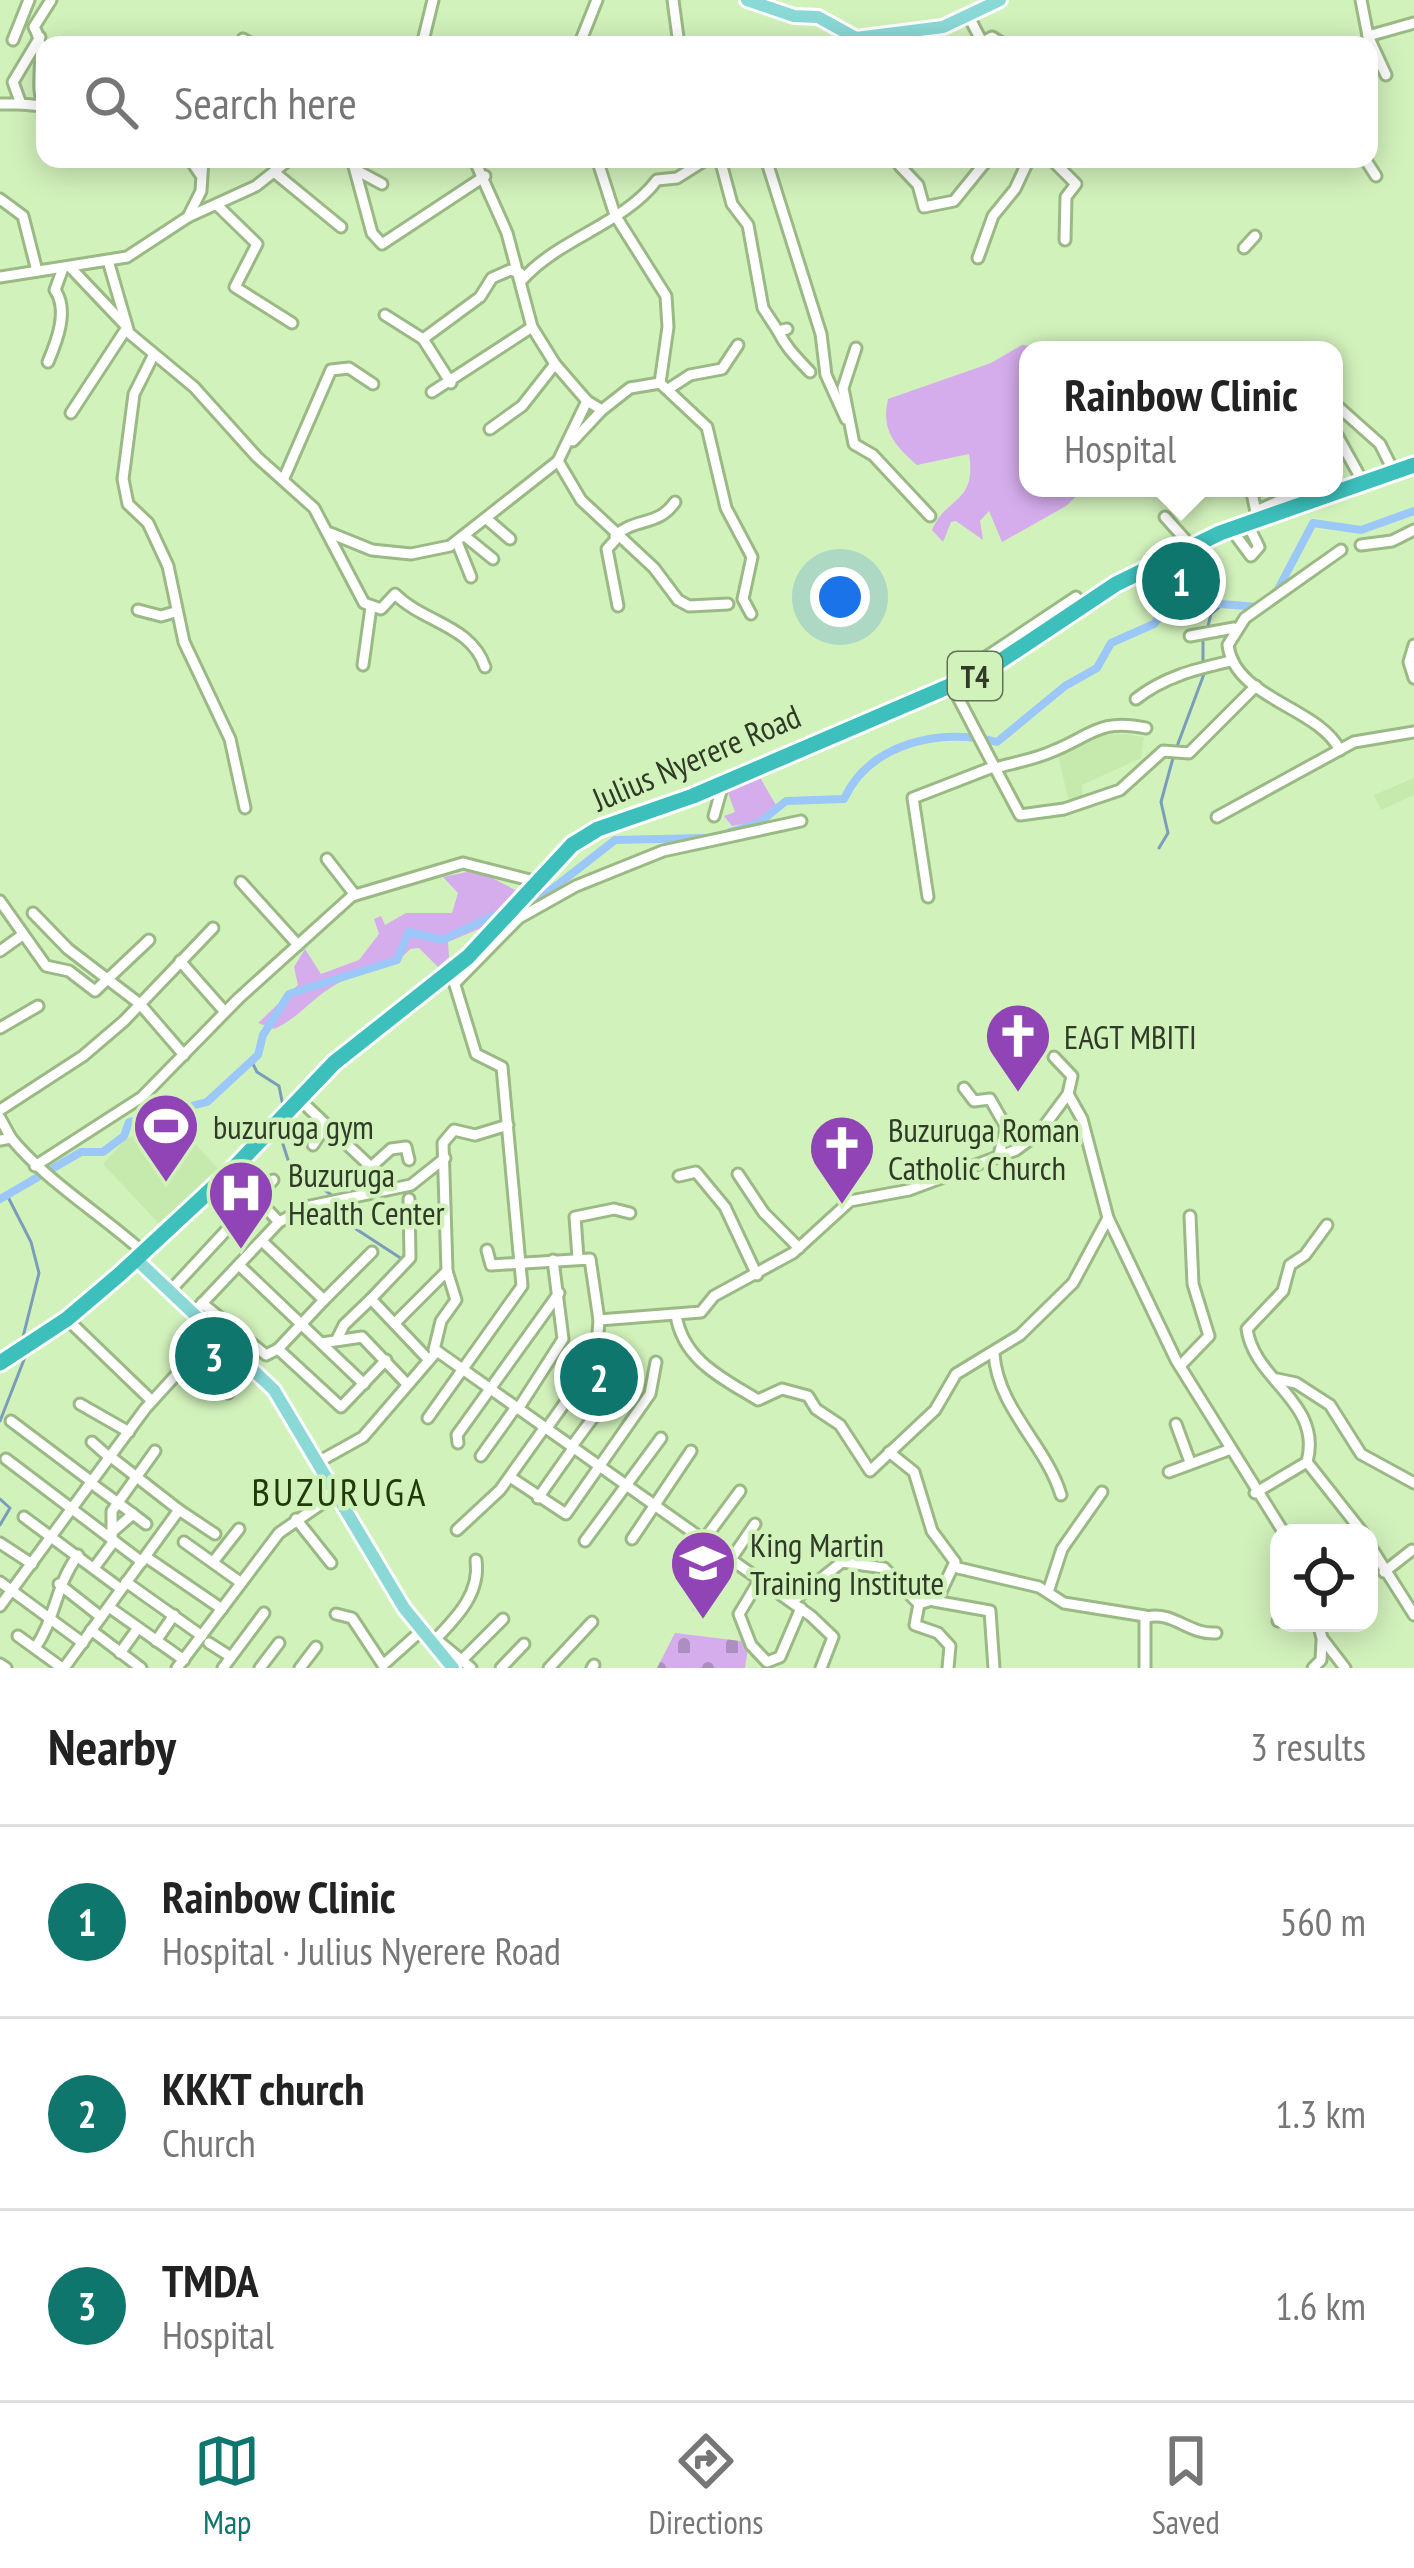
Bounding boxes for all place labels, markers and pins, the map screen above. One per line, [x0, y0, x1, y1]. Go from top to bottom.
pin: 1 [1142, 536, 1220, 626]
church icon: EAGT MBITI [983, 1001, 1053, 1095]
place label: EAGT MBITI [1064, 1015, 1197, 1058]
sports icon: buzuruga gym [131, 1091, 201, 1185]
place label: buzuruga gym [213, 1105, 374, 1148]
place label: Buzuruga Roman Catholic Church [888, 1108, 1080, 1189]
church icon: Buzuruga Roman Catholic Church [807, 1113, 877, 1207]
place label: Buzuruga Health Center [288, 1153, 445, 1234]
hospital icon: Buzuruga Health Center [206, 1158, 276, 1252]
pin: 3 [175, 1311, 253, 1401]
pin: 2 [560, 1332, 638, 1422]
place label: King Martin Training Institute [750, 1523, 944, 1604]
school or university icon: King Martin Training Institute [668, 1528, 738, 1622]

